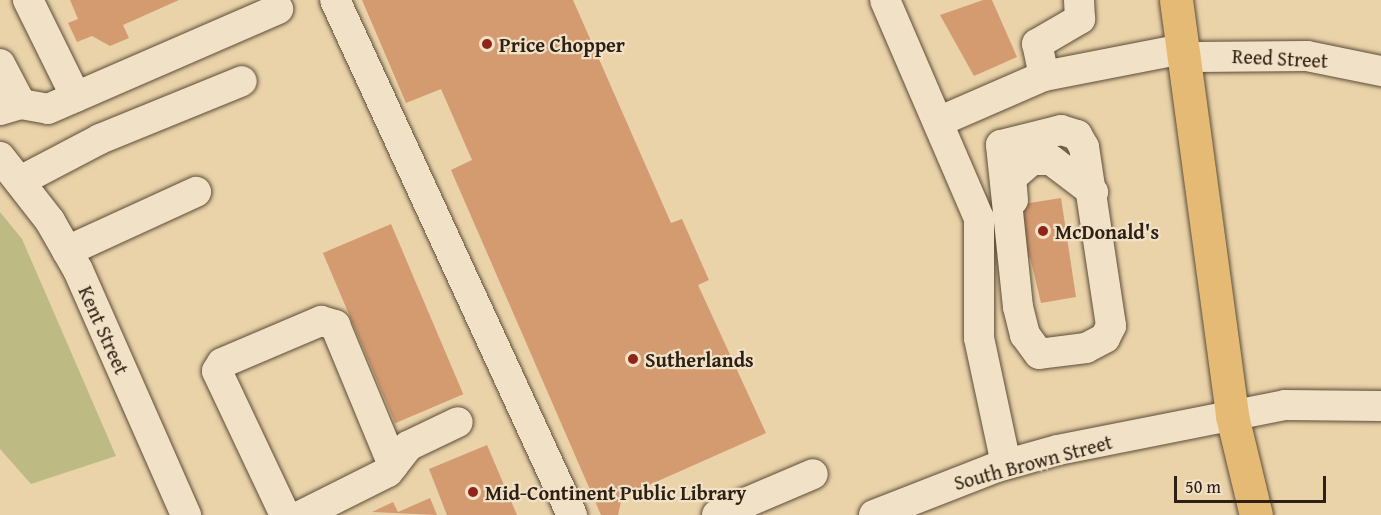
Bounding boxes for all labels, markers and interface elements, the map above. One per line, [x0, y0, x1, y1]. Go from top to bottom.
place label: Price Chopper [499, 32, 625, 56]
marker: Price Chopper [480, 37, 494, 51]
street label: Reed Street [1231, 44, 1329, 72]
place label: McDonald's [1055, 219, 1159, 243]
marker: McDonald's [1036, 224, 1050, 238]
street label: Kent Street [74, 282, 134, 378]
place label: Sutherlands [645, 347, 754, 371]
marker: Sutherlands [626, 352, 640, 366]
street label: South Brown Street [951, 429, 1115, 495]
scale bar [1177, 464, 1328, 502]
text: 50 m [1185, 473, 1221, 500]
place label: Mid-Continent Public Library [485, 480, 746, 504]
marker: Mid-Continent Public Library [466, 485, 480, 499]

